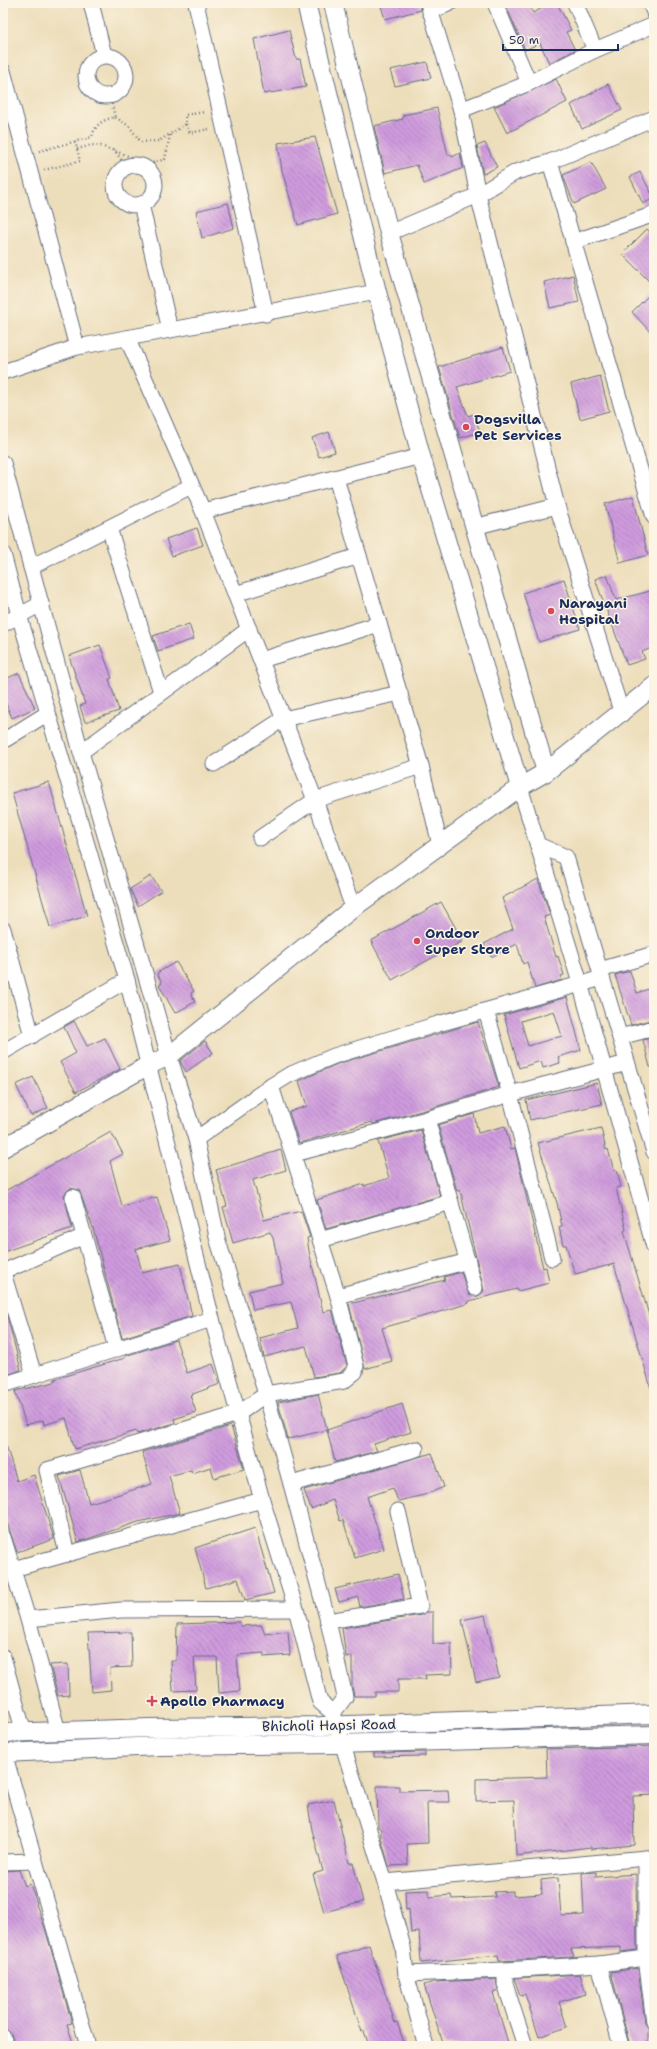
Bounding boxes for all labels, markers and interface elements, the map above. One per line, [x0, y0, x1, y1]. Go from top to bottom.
scale bar [503, 26, 618, 52]
text: 50 m [509, 32, 539, 48]
place label: Dogsvilla Pet Services [474, 410, 562, 444]
marker: Dogsvilla Pet Services [461, 422, 471, 432]
place label: Narayani Hospital [559, 594, 627, 628]
marker: Narayani Hospital [546, 606, 556, 616]
place label: Ondoor Super Store [425, 924, 510, 958]
marker: Ondoor Super Store [412, 936, 422, 946]
place label: Apollo Pharmacy [160, 1692, 285, 1710]
marker: Apollo Pharmacy [147, 1696, 157, 1706]
street label: Bhicholi Hapsi Road [262, 1715, 396, 1735]

